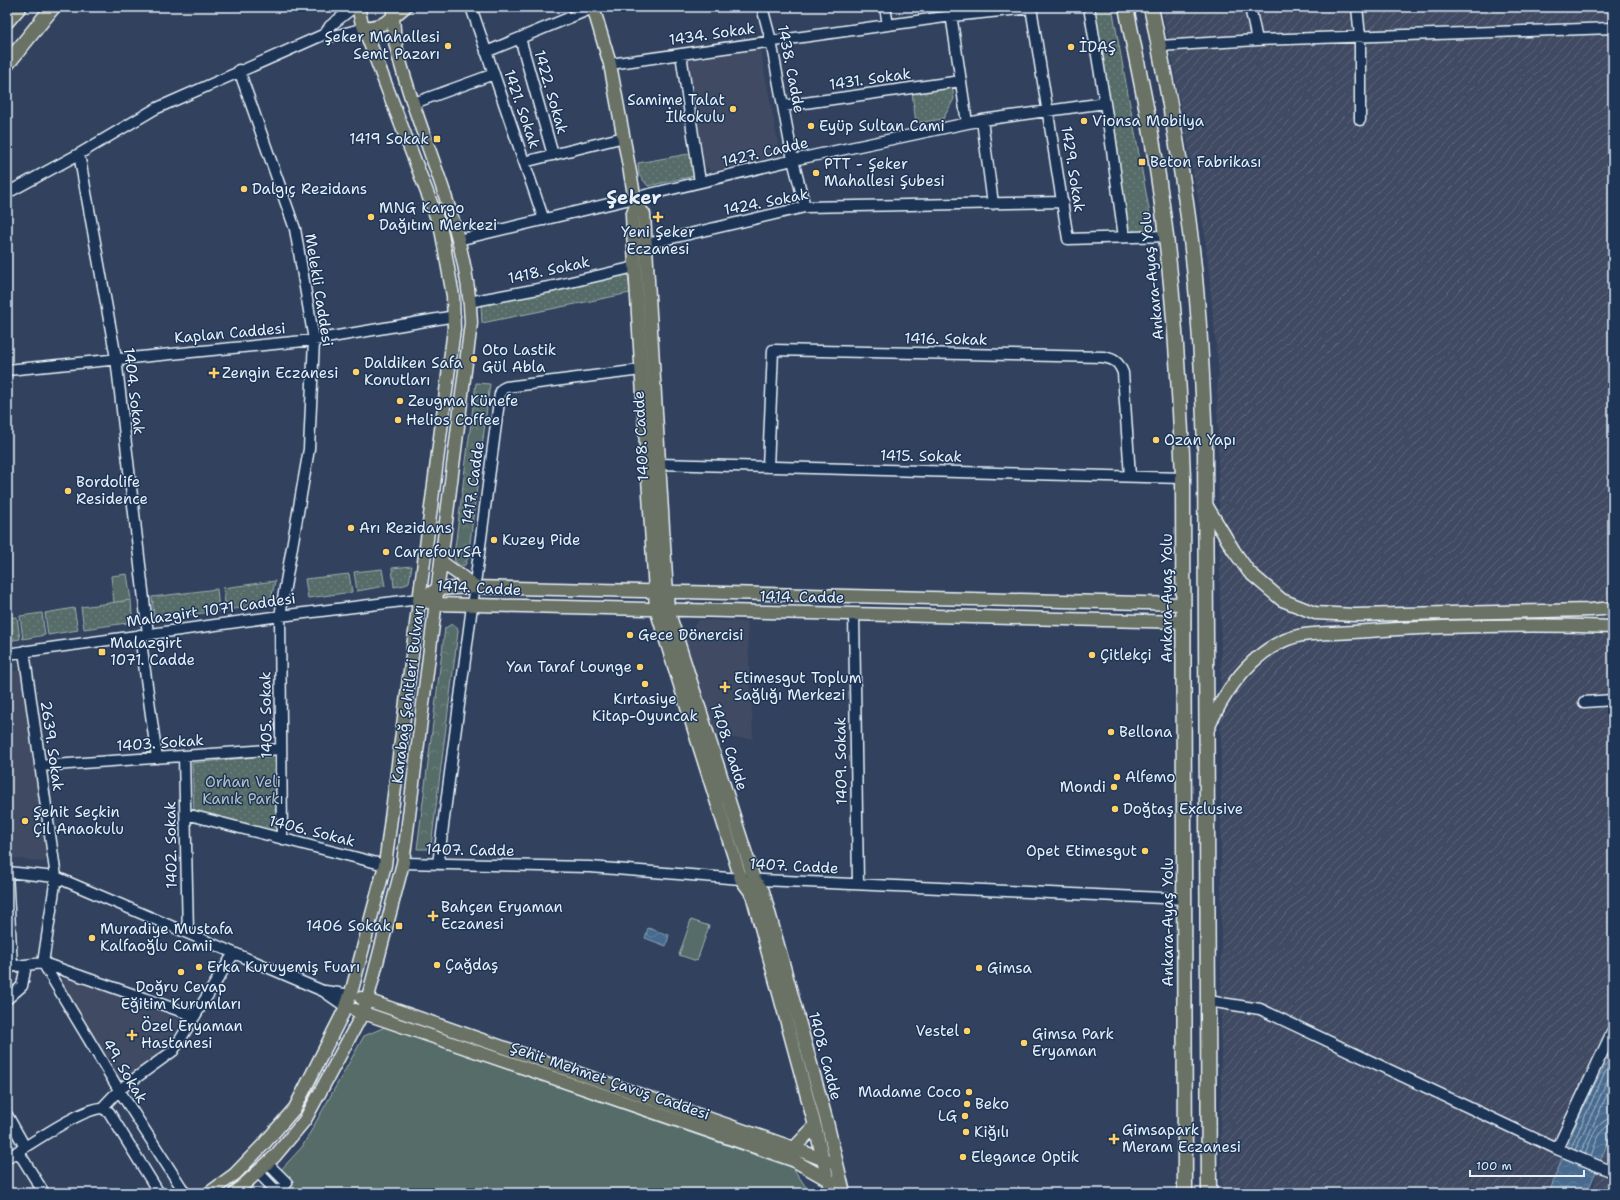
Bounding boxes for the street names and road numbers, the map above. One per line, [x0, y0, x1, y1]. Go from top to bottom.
street label: 1434. Sokak [668, 18, 756, 50]
street label: 1438. Cadde [773, 23, 809, 115]
street label: 1422. Sokak [529, 48, 573, 136]
street label: 1431. Sokak [828, 63, 912, 95]
street label: 1421. Sokak [499, 67, 545, 151]
street label: 1429. Sokak [1056, 125, 1090, 213]
street label: 1427. Cadde [720, 132, 810, 172]
street label: 1424. Sokak [722, 184, 810, 220]
street label: Ankara-Ayaş Yolu [1135, 211, 1169, 341]
street label: Melekli Caddesi [300, 232, 338, 348]
street label: 1418. Sokak [506, 252, 592, 288]
street label: Kaplan Caddesi [173, 318, 287, 348]
street label: 1416. Sokak [904, 328, 988, 350]
street label: 1404. Sokak [119, 346, 149, 436]
street label: 1408. Cadde [629, 390, 653, 482]
street label: 1417. Cadde [457, 440, 489, 526]
street label: 1415. Sokak [880, 445, 962, 467]
street label: Ankara-Ayaş Yolu [1157, 533, 1177, 663]
street label: 1414. Cadde [436, 576, 522, 600]
street label: 1414. Cadde [759, 586, 845, 608]
street label: Malazgirt 1071 Caddesi [125, 588, 297, 632]
street label: Karabağ Şehitleri Bulvarı [387, 603, 429, 785]
street label: 1405. Sokak [255, 671, 277, 759]
street label: 2639. Sokak [36, 699, 68, 793]
street label: 1408. Cadde [706, 701, 752, 793]
street label: 1409. Sokak [830, 717, 852, 805]
street label: 1403. Sokak [116, 730, 204, 756]
street label: 1402. Sokak [160, 801, 182, 889]
street label: 1406. Sokak [267, 811, 357, 851]
street label: 1407. Cadde [425, 839, 515, 861]
street label: 1407. Cadde [749, 854, 839, 878]
street label: Ankara-Ayaş Yolu [1158, 857, 1178, 987]
street label: 1408. Cadde [804, 1010, 846, 1102]
street label: 49. Sokak [98, 1035, 152, 1107]
street label: Şehit Mehmet Çavuş Caddesi [508, 1037, 712, 1125]

